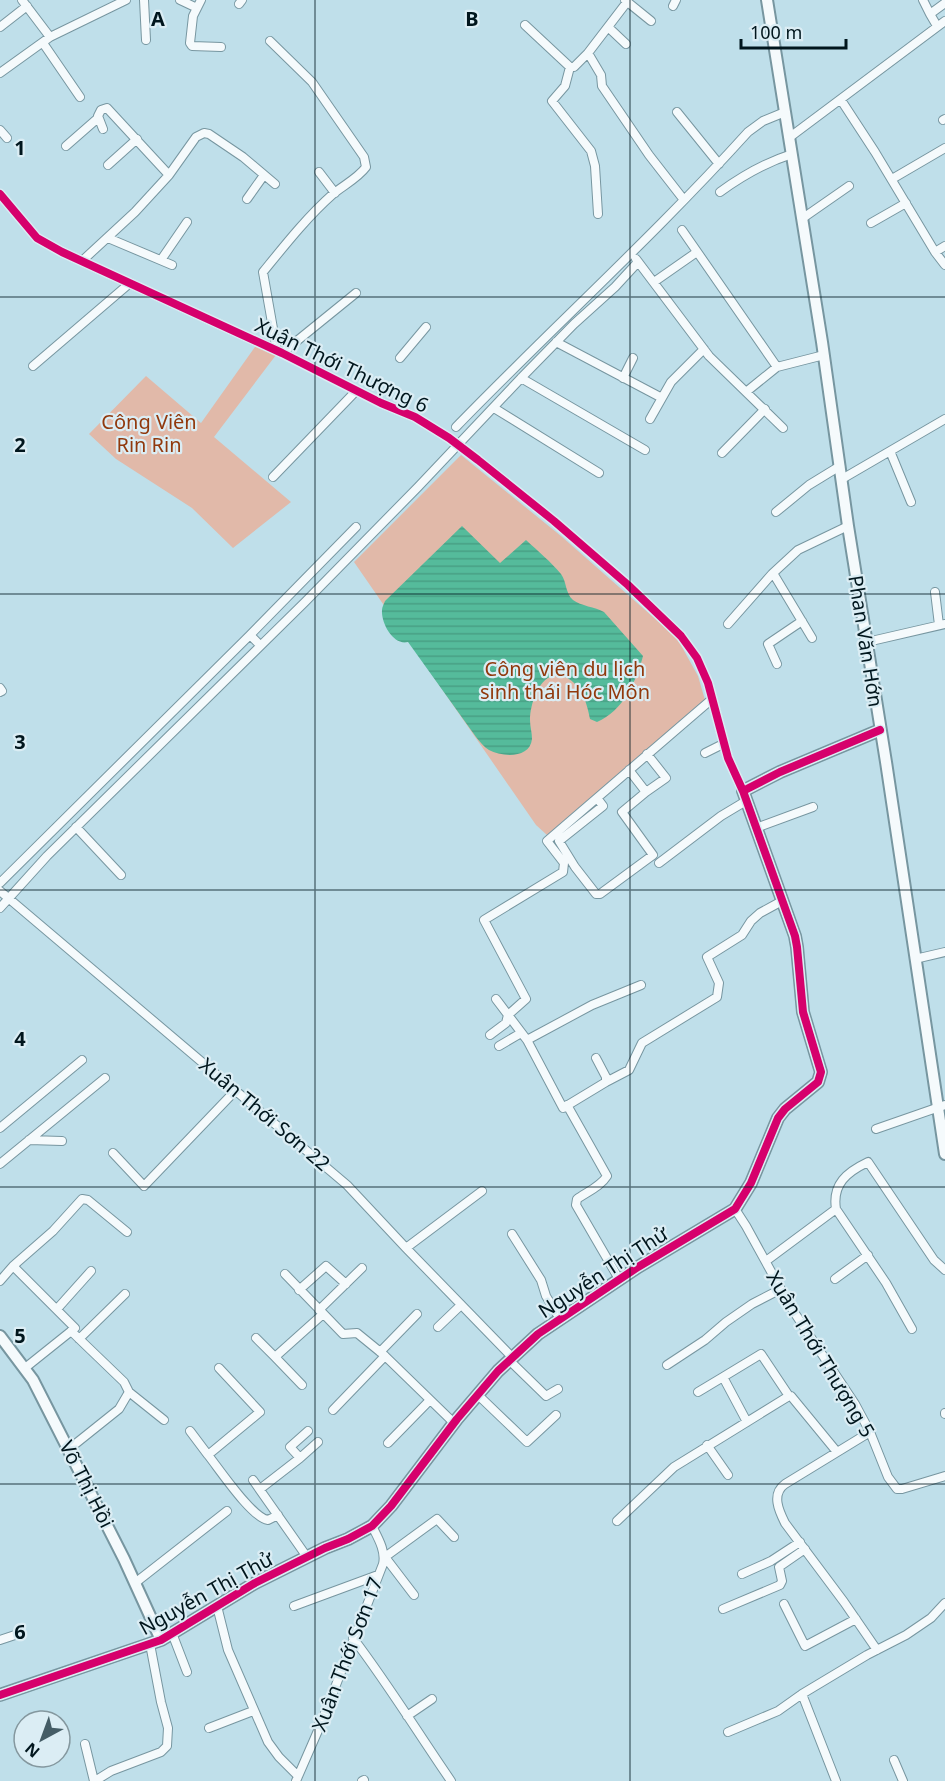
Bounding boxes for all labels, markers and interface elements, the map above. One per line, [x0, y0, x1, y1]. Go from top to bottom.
text: A [151, 5, 165, 32]
text: B [465, 5, 479, 32]
scale bar [741, 12, 846, 50]
text: 100 m [750, 20, 802, 44]
text: 1 [14, 134, 26, 161]
street label: Xuân Thới Thượng 6 [251, 311, 433, 419]
park label: Công Viên Rin Rin [101, 408, 197, 458]
text: 2 [14, 431, 26, 458]
street label: Phan Văn Hớn [842, 573, 890, 709]
park label: Công viên du lịch sinh thái Hóc Môn [480, 655, 650, 705]
text: 3 [14, 728, 26, 755]
text: 4 [14, 1025, 26, 1052]
street label: Xuân Thới Sơn 22 [194, 1051, 336, 1177]
street label: Nguyễn Thị Thử [533, 1219, 674, 1324]
street label: Xuân Thới Thượng 5 [761, 1266, 881, 1442]
text: 5 [14, 1322, 26, 1349]
street label: Võ Thị Hồi [53, 1436, 121, 1532]
street label: Nguyễn Thị Thử [134, 1544, 279, 1641]
street label: Xuân Thới Sơn 17 [305, 1573, 389, 1735]
text: 6 [14, 1618, 26, 1645]
north arrow [12, 1709, 72, 1769]
text: N [20, 1738, 44, 1763]

